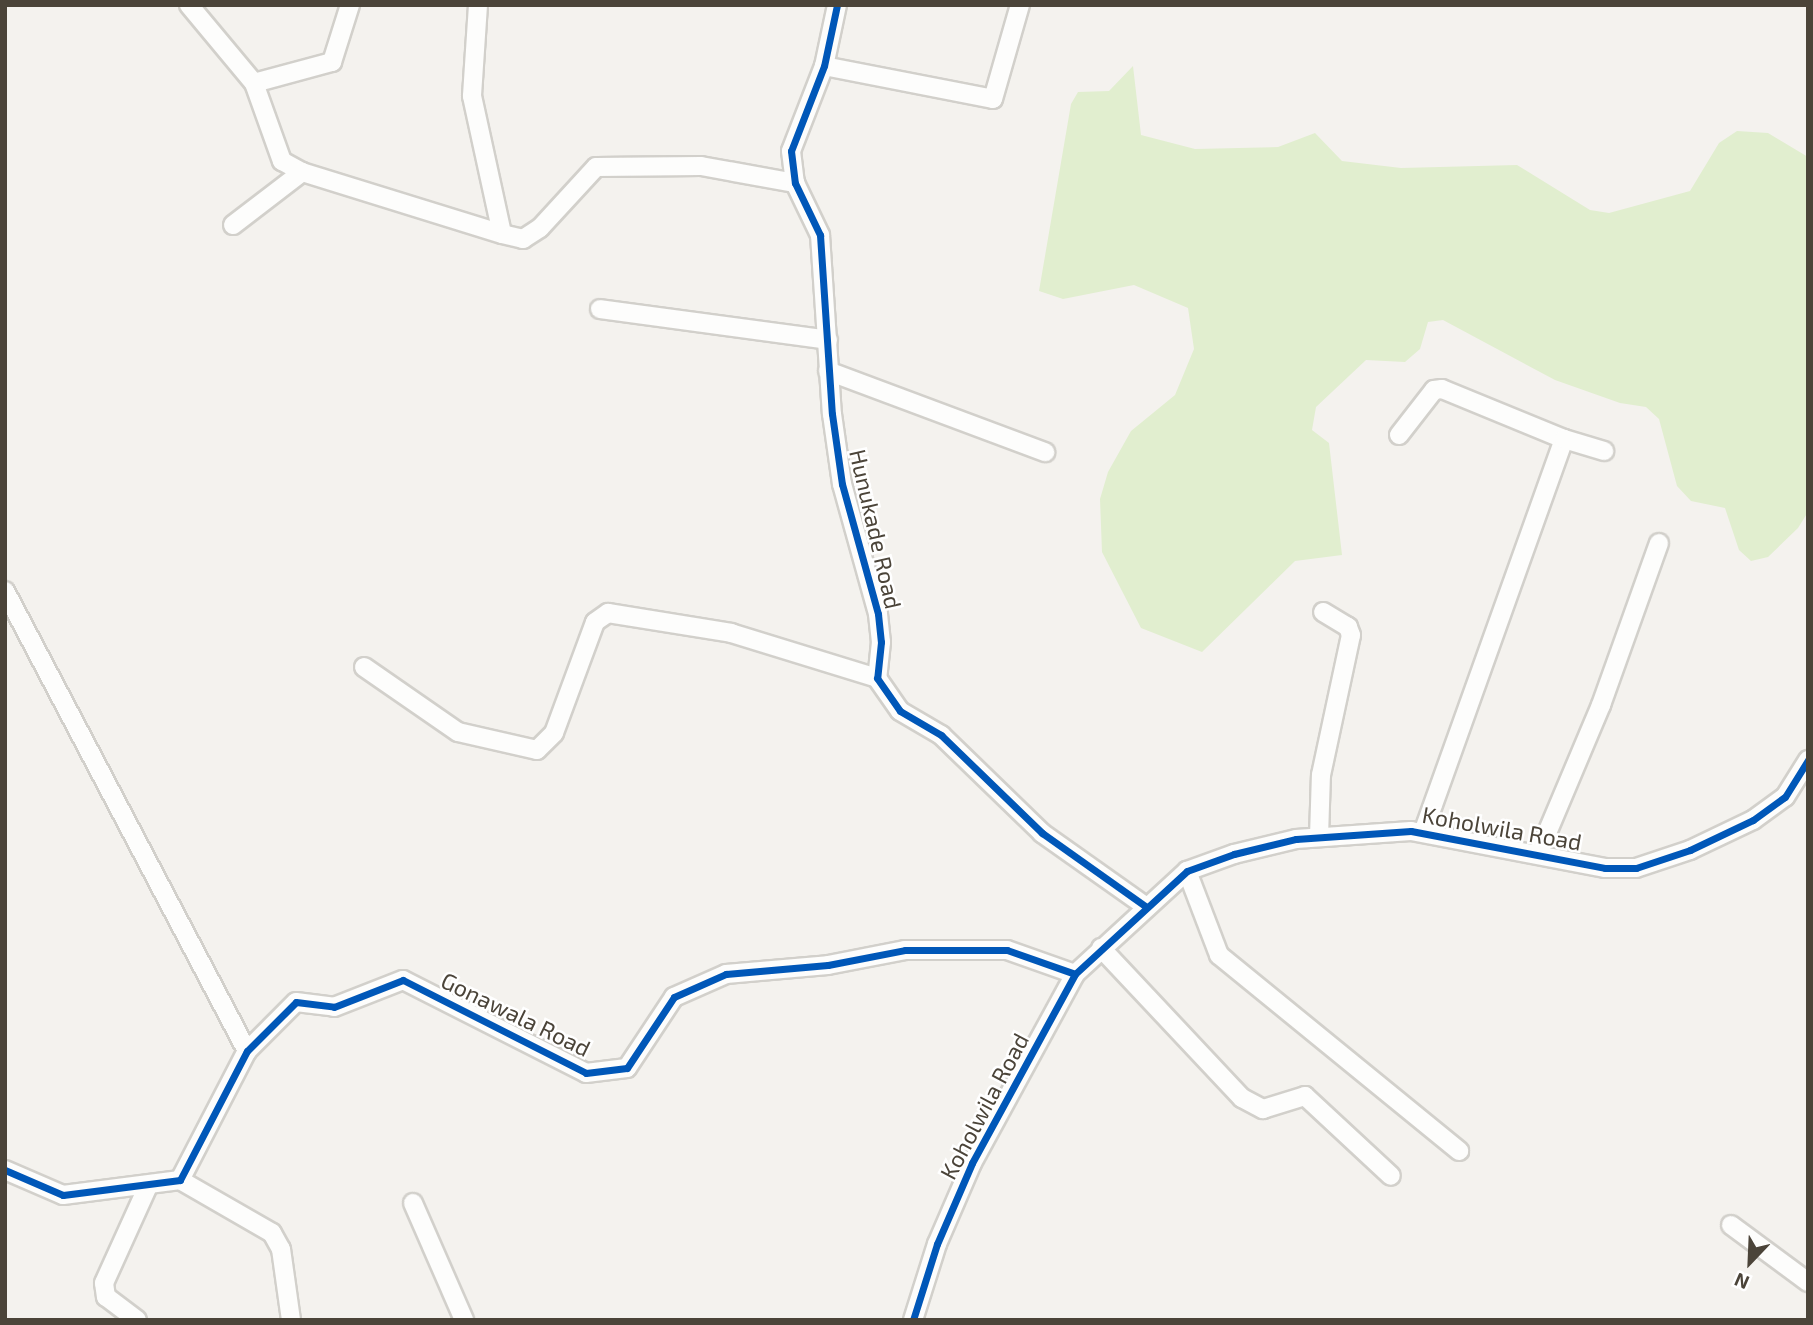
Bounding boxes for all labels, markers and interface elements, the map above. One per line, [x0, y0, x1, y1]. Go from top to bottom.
street label: Hunukade Road [844, 447, 908, 611]
street label: Koholwila Road [1420, 800, 1584, 856]
street label: Gonawala Road [437, 966, 595, 1062]
street label: Koholwila Road [934, 1028, 1034, 1184]
north arrow [1715, 1227, 1785, 1297]
text: N [1731, 1269, 1752, 1295]

